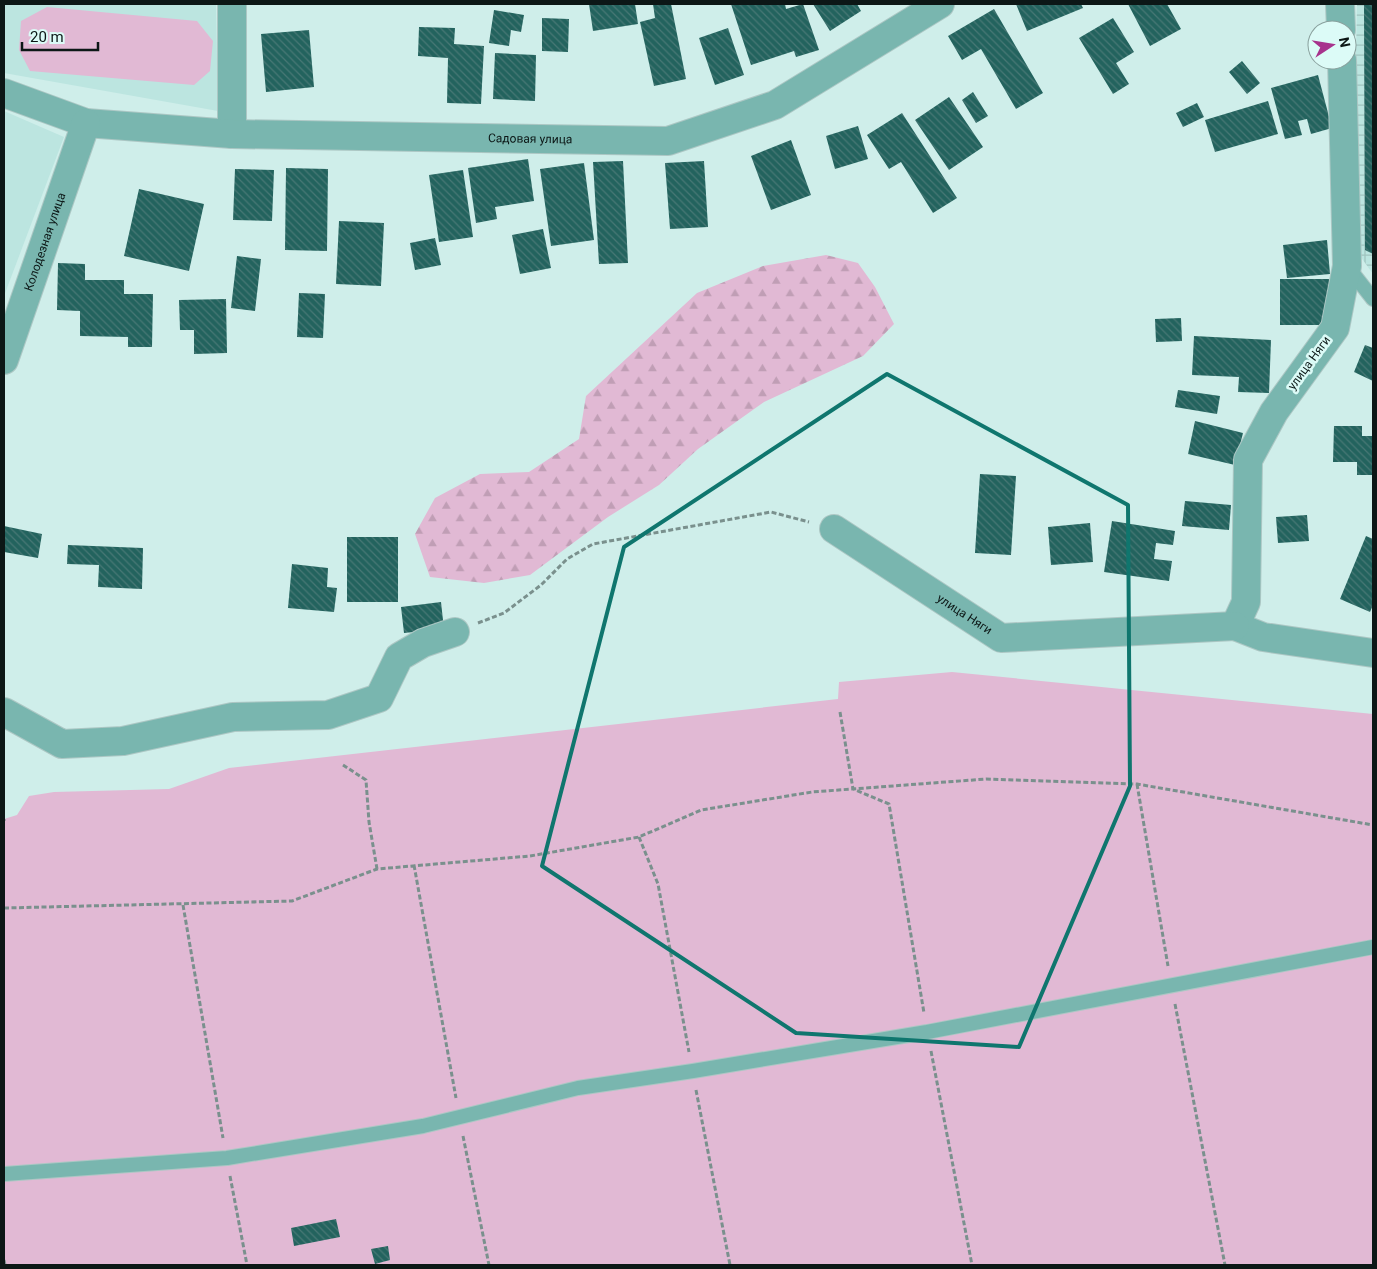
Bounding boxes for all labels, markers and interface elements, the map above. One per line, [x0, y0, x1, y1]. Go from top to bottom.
scale bar [22, 20, 99, 52]
north arrow [1307, 20, 1357, 70]
text: 20 m [30, 28, 64, 46]
text: N [1336, 36, 1354, 49]
street label: Садовая улица [488, 131, 573, 146]
street label: Колодезная улица [21, 191, 68, 293]
street label: улица Няги [1285, 333, 1333, 393]
street label: улица Няги [934, 591, 995, 637]

